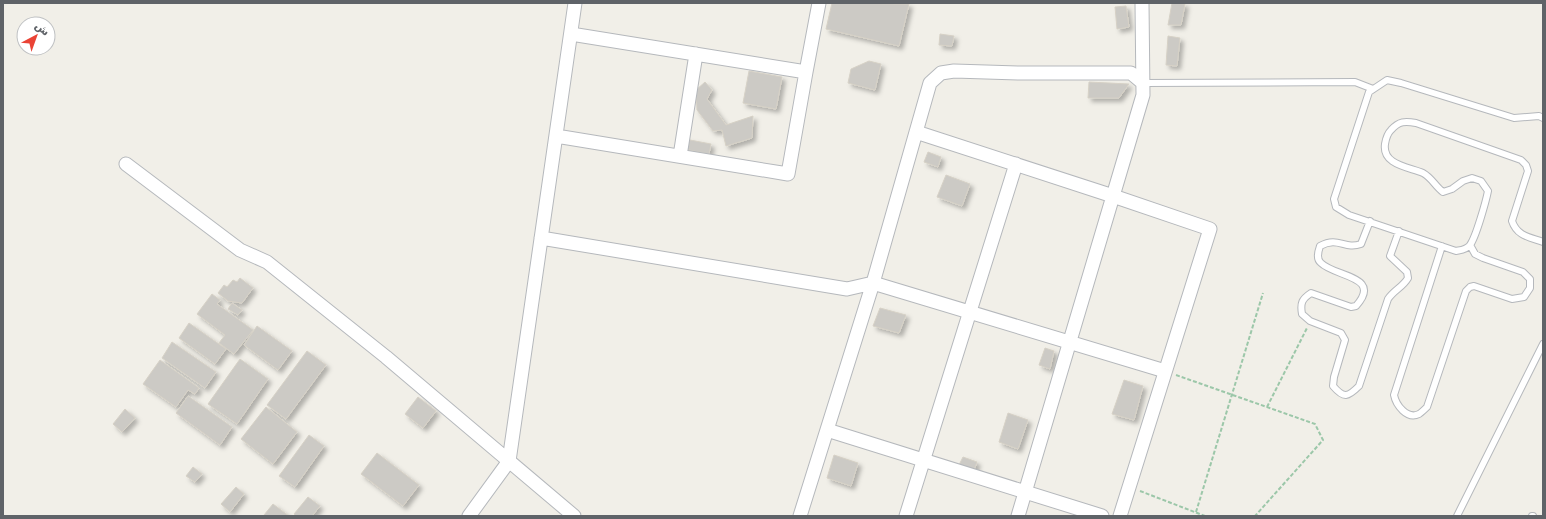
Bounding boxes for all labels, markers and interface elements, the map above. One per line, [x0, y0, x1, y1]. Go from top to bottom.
north arrow [16, 16, 56, 56]
text: ش [32, 19, 52, 39]

